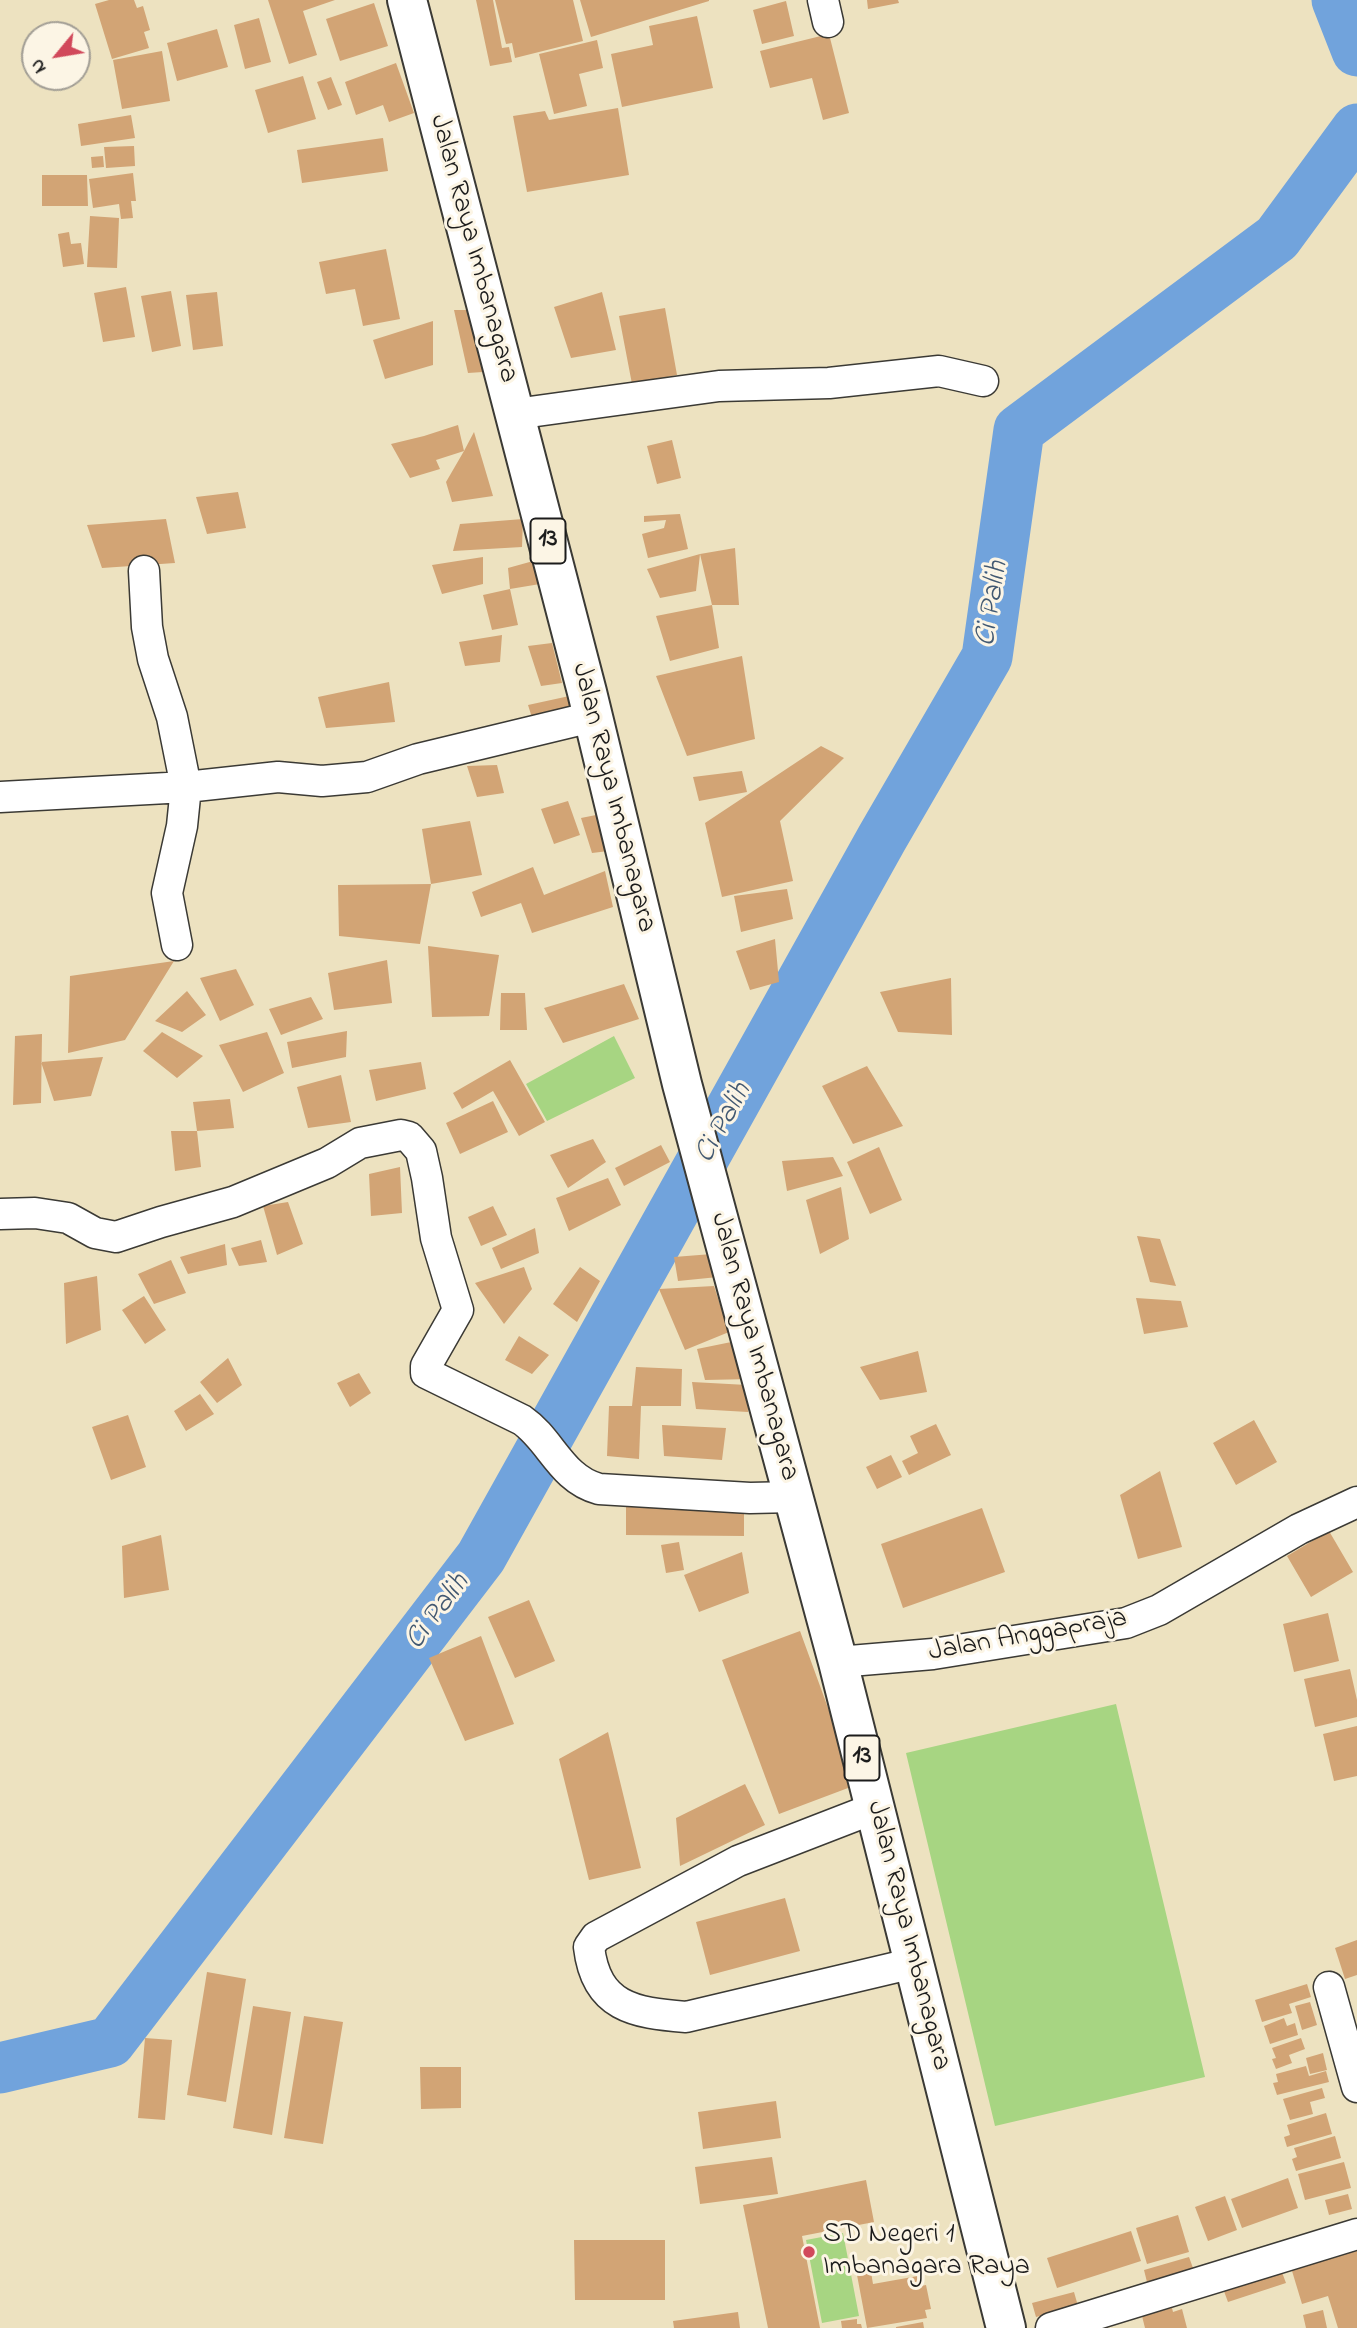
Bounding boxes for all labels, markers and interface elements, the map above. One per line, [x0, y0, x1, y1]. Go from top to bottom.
north arrow [21, 21, 91, 91]
text: N [24, 53, 54, 78]
street label: Jalan Raya Imbanagara [420, 111, 524, 387]
road number: 13 [530, 519, 566, 564]
water label: Ci Palih [970, 559, 1018, 649]
street label: Jalan Raya Imbanagara [562, 660, 662, 936]
water label: Ci Palih [688, 1078, 762, 1170]
street label: Jalan Raya Imbanagara [701, 1209, 805, 1485]
water label: Ci Palih [399, 1568, 479, 1658]
street label: Jalan Anggapraja [926, 1603, 1130, 1671]
road number: 13 [844, 1736, 880, 1780]
street label: Jalan Raya Imbanagara [857, 1798, 957, 2074]
place label: SD Negeri 1 Imbanagara Raya [823, 2219, 1030, 2285]
marker: SD Negeri 1 Imbanagara Raya [801, 2244, 817, 2260]

